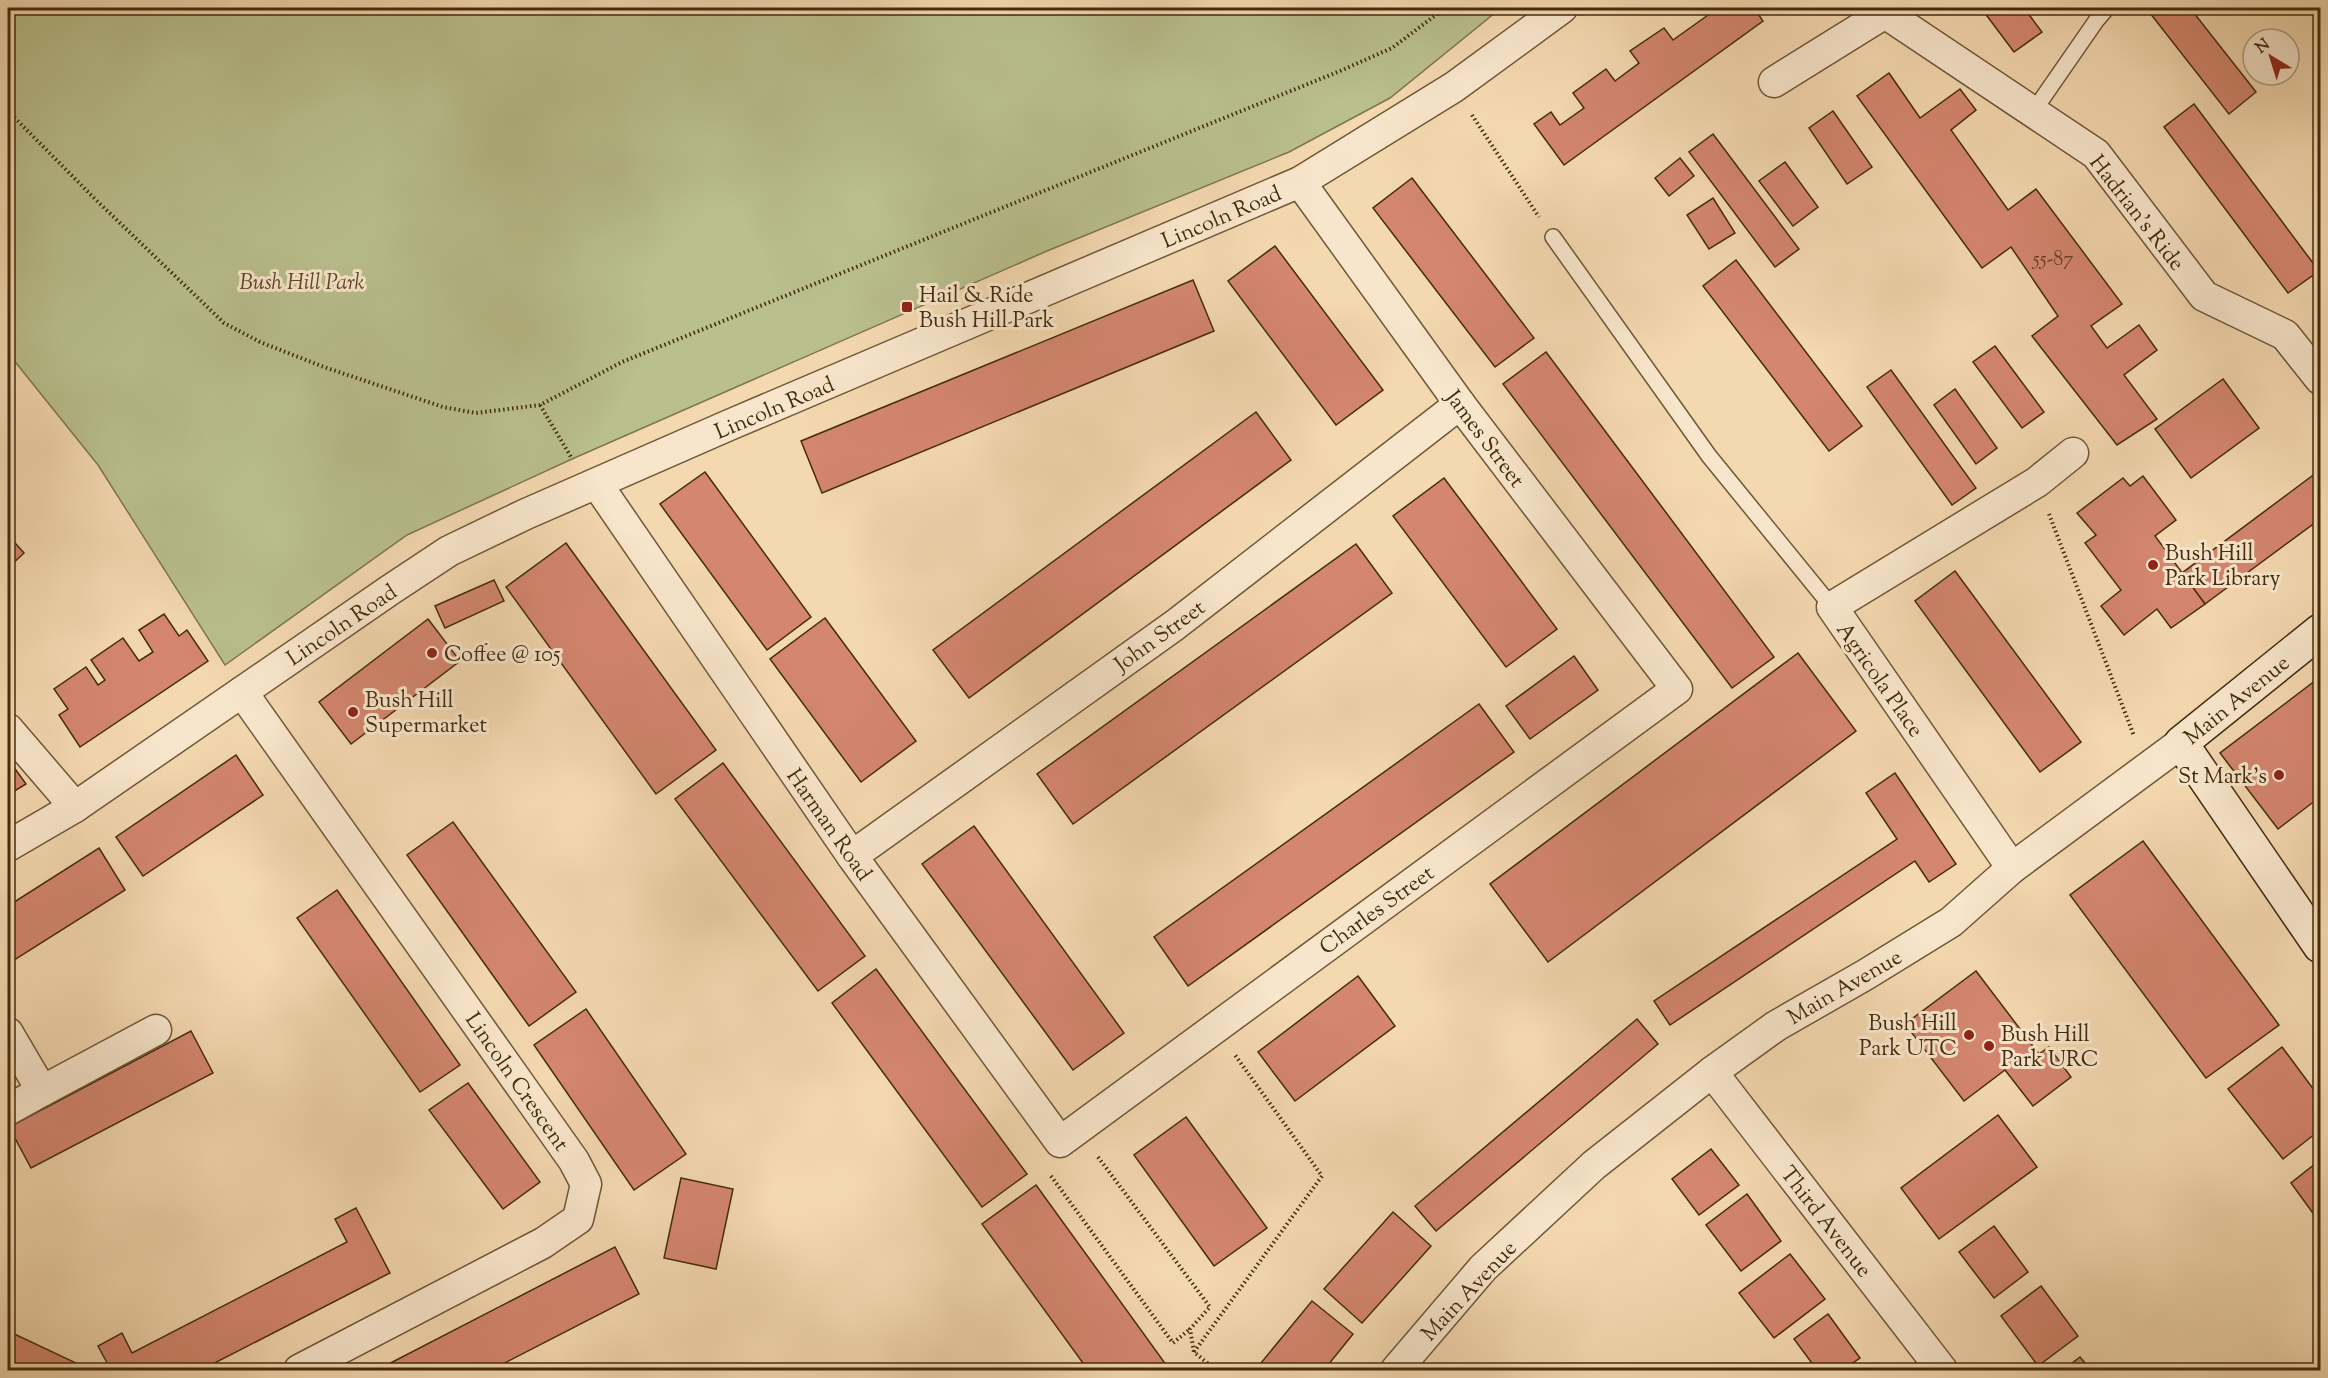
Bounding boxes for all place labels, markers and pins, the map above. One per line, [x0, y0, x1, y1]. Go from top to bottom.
place label: Hail & Ride Bush Hill Park [919, 281, 1054, 338]
marker: Hail & Ride Bush Hill Park [900, 300, 914, 314]
place label: Bush Hill Park Library [2165, 539, 2280, 596]
marker: Bush Hill Park Library [2146, 558, 2160, 572]
place label: Coffee @ 105 [444, 640, 561, 672]
marker: Coffee @ 105 [425, 646, 439, 660]
place label: Bush Hill Supermarket [365, 686, 487, 743]
marker: Bush Hill Supermarket [346, 705, 360, 719]
place label: St Mark's [2178, 762, 2267, 794]
marker: St Mark's [2272, 768, 2286, 782]
place label: Bush Hill Park UTC [1859, 1009, 1957, 1066]
place label: Bush Hill Park URC [2001, 1020, 2099, 1077]
marker: Bush Hill Park UTC [1962, 1028, 1976, 1042]
marker: Bush Hill Park URC [1982, 1039, 1996, 1053]

